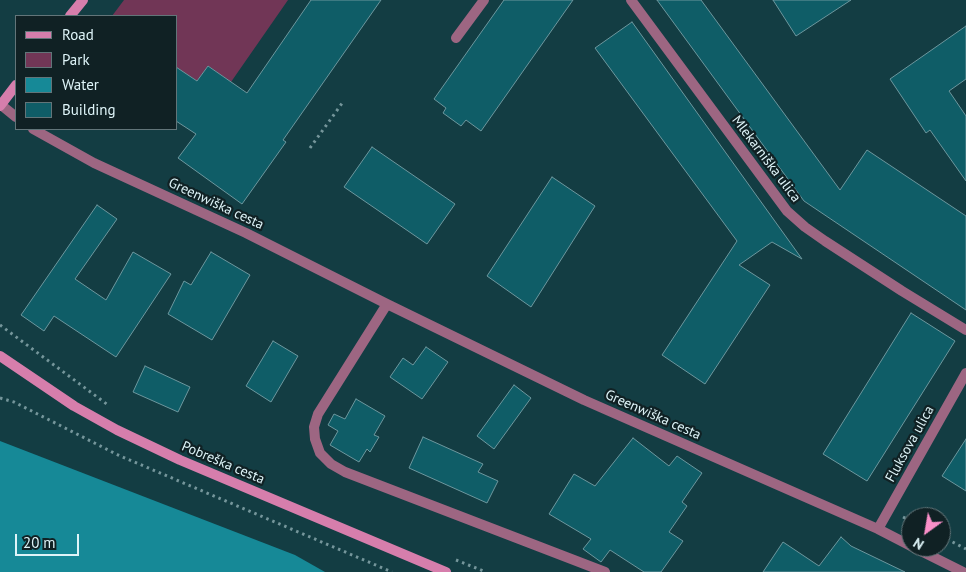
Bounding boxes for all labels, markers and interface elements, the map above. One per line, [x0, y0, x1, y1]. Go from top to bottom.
legend [15, 15, 178, 130]
text: Road [62, 25, 94, 44]
text: Park [62, 50, 90, 69]
text: Water [62, 75, 99, 94]
text: Building [62, 100, 116, 119]
street label: Mlekarniška ulica [728, 112, 804, 206]
street label: Greenwiška cesta [166, 175, 266, 233]
street label: Greenwiška cesta [603, 386, 703, 444]
street label: Fluksova ulica [882, 403, 938, 485]
street label: Pobreška cesta [179, 438, 267, 488]
north arrow [901, 507, 951, 557]
scale bar [18, 524, 81, 556]
text: 20 m [23, 533, 56, 552]
text: N [910, 534, 927, 554]

